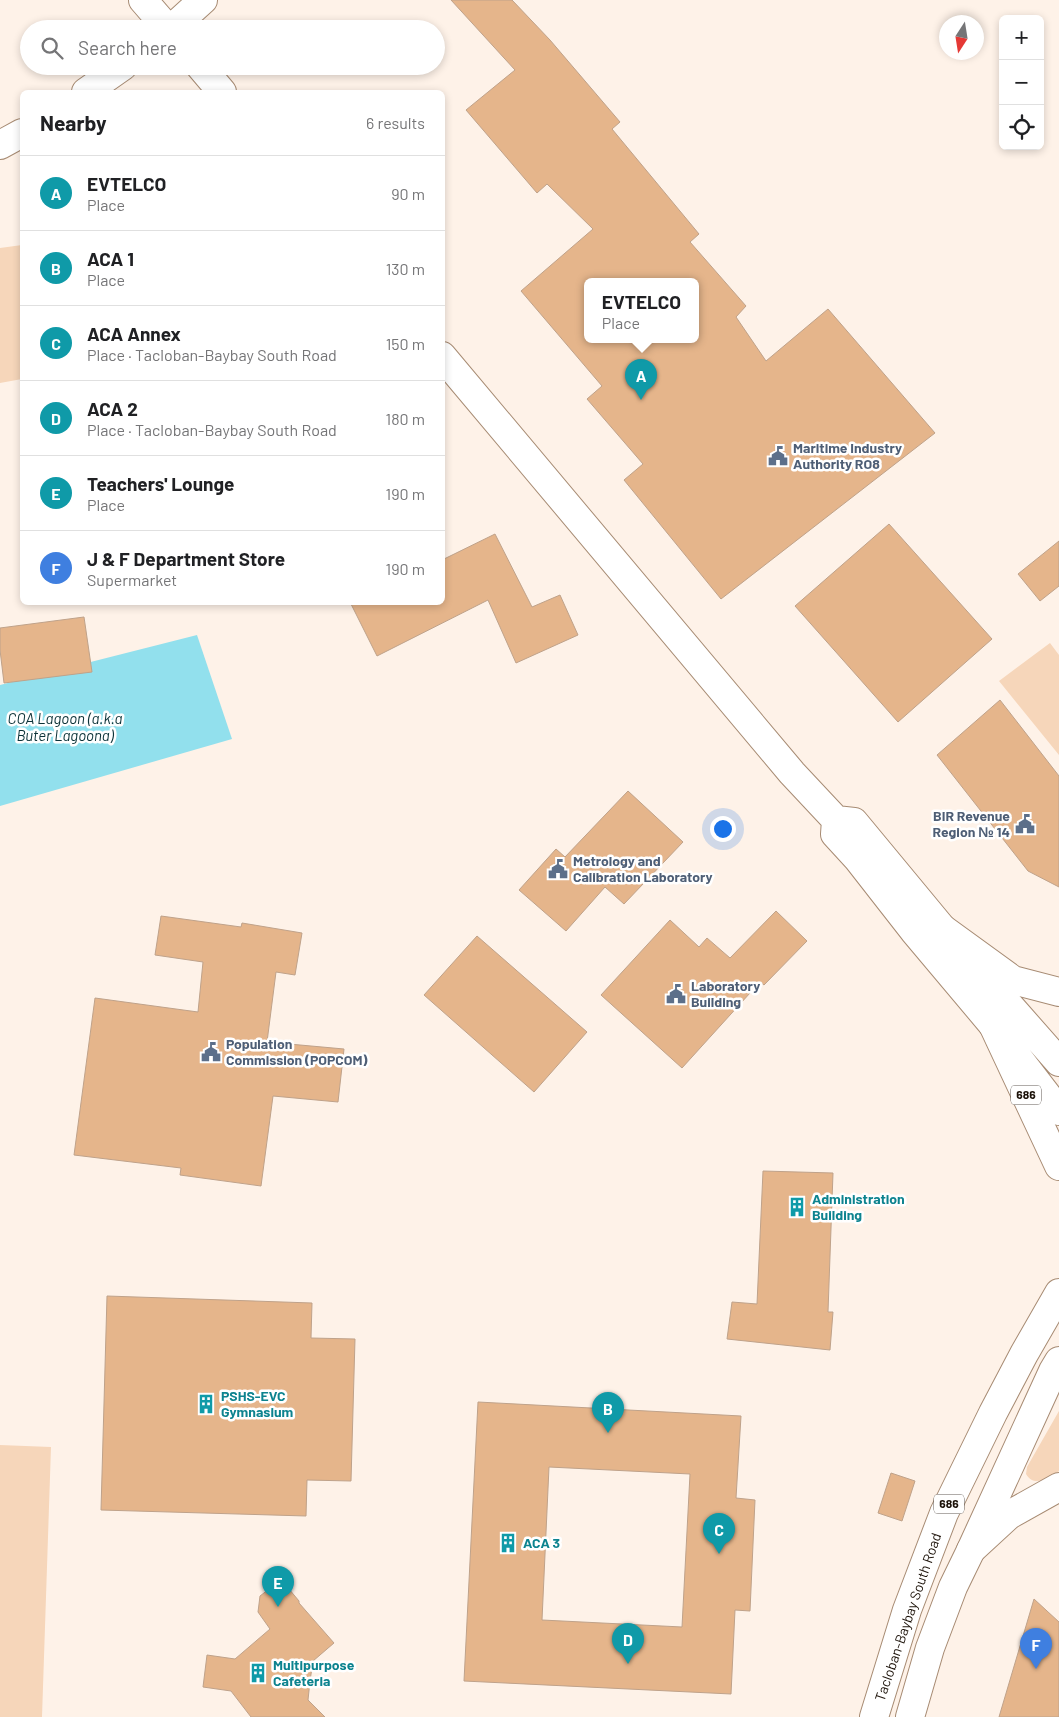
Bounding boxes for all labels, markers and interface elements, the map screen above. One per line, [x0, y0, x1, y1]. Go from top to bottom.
north arrow [939, 15, 984, 60]
map controls [999, 15, 1044, 150]
button: + [999, 15, 1044, 60]
search box [20, 20, 445, 75]
icon: search [38, 34, 66, 62]
text: Search here [78, 36, 177, 59]
button: − [999, 60, 1044, 105]
button: locate [999, 105, 1044, 150]
text: Nearby [40, 110, 106, 135]
text: 6 results [366, 113, 425, 132]
text: EVTELCO [87, 172, 166, 195]
text: A [51, 184, 61, 203]
text: 90 m [391, 184, 425, 203]
text: Place [87, 195, 125, 214]
text: ACA 1 [87, 247, 134, 270]
text: B [51, 259, 61, 278]
text: 130 m [386, 259, 425, 278]
text: Place [87, 270, 125, 289]
popup [584, 278, 699, 343]
text: EVTELCO [602, 290, 681, 313]
text: Place [602, 313, 640, 332]
text: ACA Annex [87, 322, 181, 345]
text: C [51, 334, 61, 353]
text: 150 m [386, 334, 425, 353]
text: Place · Tacloban-Baybay South Road [87, 345, 337, 364]
pin: A [625, 359, 657, 400]
text: ACA 2 [87, 397, 138, 420]
text: D [51, 409, 61, 428]
text: 180 m [386, 409, 425, 428]
text: Place · Tacloban-Baybay South Road [87, 420, 337, 439]
place label: Maritime Industry Authority RO8 [793, 439, 902, 472]
public building icon: Maritime Industry Authority RO8 [767, 445, 789, 467]
text: Teachers' Lounge [87, 472, 234, 495]
text: E [51, 484, 61, 503]
text: 190 m [386, 484, 425, 503]
text: Place [87, 495, 125, 514]
text: J & F Department Store [87, 547, 285, 570]
text: F [52, 559, 60, 578]
text: 190 m [386, 559, 425, 578]
text: Supermarket [87, 570, 177, 589]
water label: COA Lagoon (a.k.a Buter Lagoona) [8, 709, 122, 744]
place label: BIR Revenue Region № 14 [932, 807, 1010, 840]
public building icon: BIR Revenue Region № 14 [1014, 813, 1036, 835]
your location [710, 816, 736, 842]
place label: Metrology and Calibration Laboratory [573, 852, 713, 885]
public building icon: Metrology and Calibration Laboratory [547, 858, 569, 880]
place label: Laboratory Building [691, 977, 760, 1010]
public building icon: Laboratory Building [665, 983, 687, 1005]
place label: Population Commission (POPCOM) [226, 1035, 368, 1068]
public building icon: Population Commission (POPCOM) [200, 1041, 222, 1063]
road number: 686 [1011, 1086, 1041, 1104]
place label: Administration Building [812, 1190, 905, 1223]
building icon: Administration Building [786, 1196, 808, 1218]
place label: PSHS-EVC Gymnasium [221, 1387, 294, 1420]
pin: B [592, 1392, 624, 1433]
building icon: PSHS-EVC Gymnasium [195, 1393, 217, 1415]
road number: 686 [934, 1495, 964, 1514]
pin: C [703, 1513, 735, 1554]
street label: Tacloban-Baybay South Road [871, 1531, 944, 1703]
building icon: ACA 3 [497, 1532, 519, 1554]
place label: ACA 3 [523, 1534, 560, 1551]
pin: E [262, 1566, 294, 1607]
pin: D [612, 1623, 644, 1664]
pin: F [1020, 1628, 1052, 1669]
place label: Multipurpose Cafeteria [273, 1656, 355, 1689]
building icon: Multipurpose Cafeteria [247, 1662, 269, 1684]

